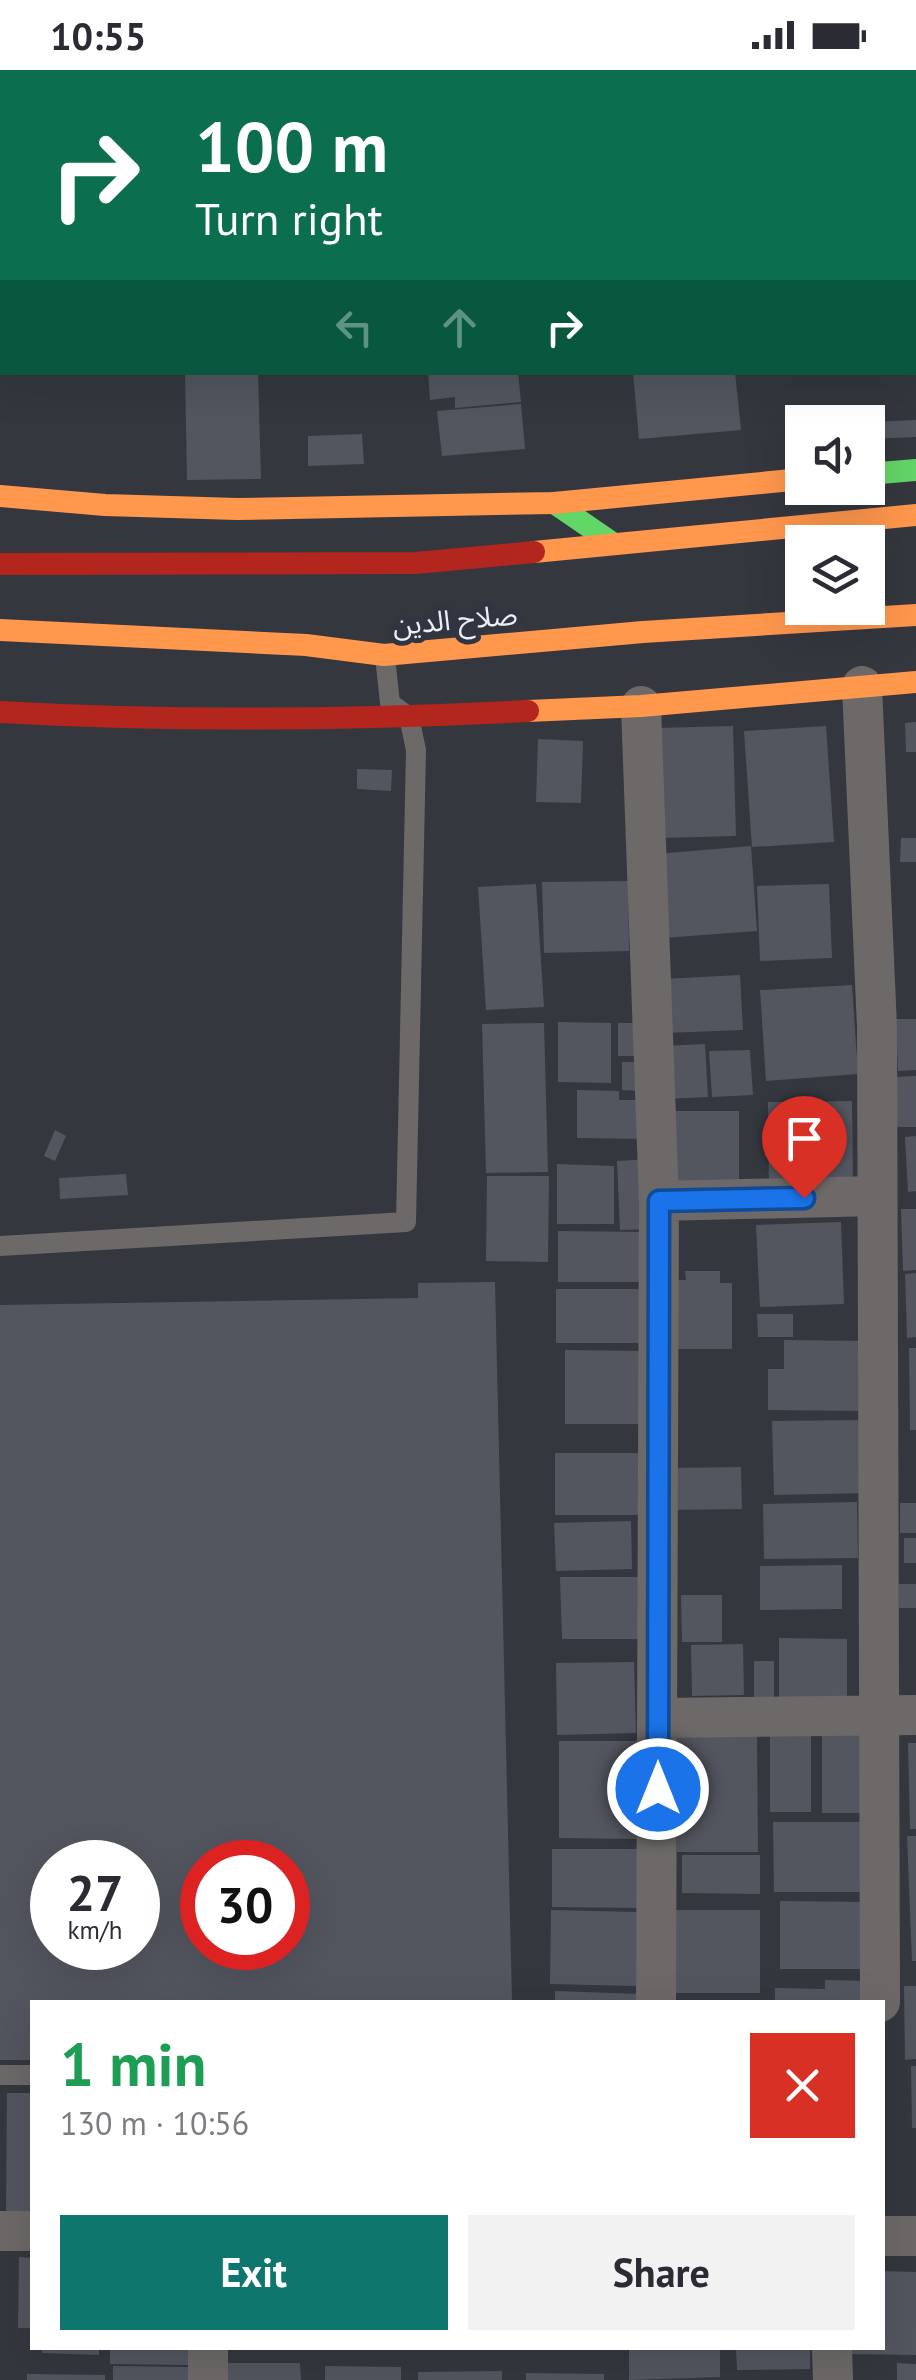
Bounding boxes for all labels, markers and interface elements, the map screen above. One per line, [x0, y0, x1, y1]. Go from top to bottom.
text: 10:55 [50, 11, 146, 60]
text: 100 m [195, 101, 388, 191]
icon: right [30, 110, 160, 240]
text: Turn right [195, 189, 383, 247]
icon: left [327, 300, 382, 355]
icon: ahead [432, 300, 487, 355]
icon: right [537, 300, 592, 355]
map controls [785, 405, 885, 625]
button: sound [785, 405, 885, 505]
button: layers [785, 525, 885, 625]
street label: صلاح الدين [391, 595, 519, 646]
pin [762, 1096, 847, 1199]
icon: arrive [777, 1111, 832, 1166]
position arrow [606, 1737, 710, 1841]
speed limit sign: 30 [180, 1840, 310, 1970]
text: 27 [67, 1860, 123, 1925]
text: km/h [68, 1914, 122, 1946]
text: 1 min [60, 2025, 206, 2103]
button: close [750, 2033, 855, 2138]
text: 130 m · 10:56 [60, 2102, 249, 2144]
button: Exit [60, 2215, 448, 2330]
button: Share [468, 2215, 855, 2330]

